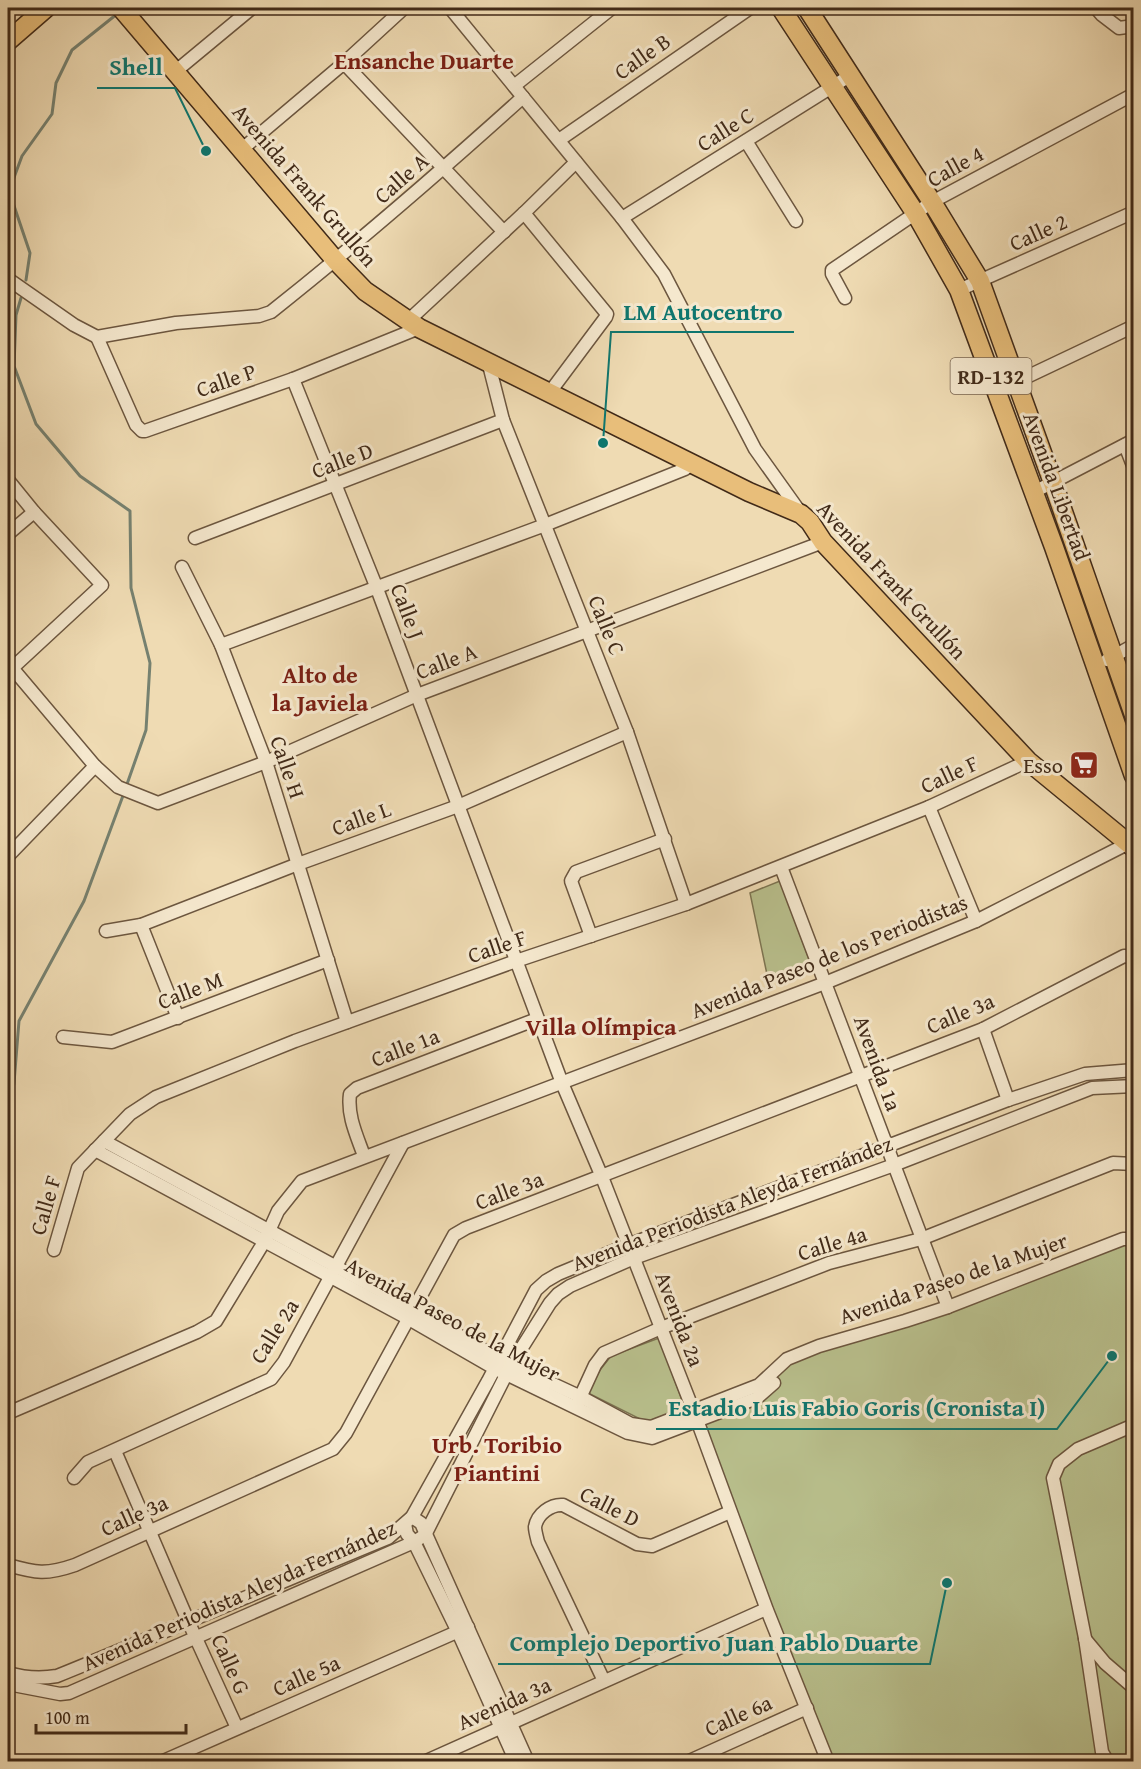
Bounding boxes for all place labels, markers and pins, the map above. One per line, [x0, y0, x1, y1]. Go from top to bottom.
callout: Shell [97, 46, 175, 88]
callout: LM Autocentro [611, 290, 794, 332]
place label: Esso [1023, 749, 1063, 781]
supermarket icon: Esso [1068, 749, 1100, 781]
callout: Estadio Luis Fabio Goris (Cronista I) [656, 1387, 1057, 1429]
callout: Complejo Deportivo Juan Pablo Duarte [498, 1622, 930, 1664]

